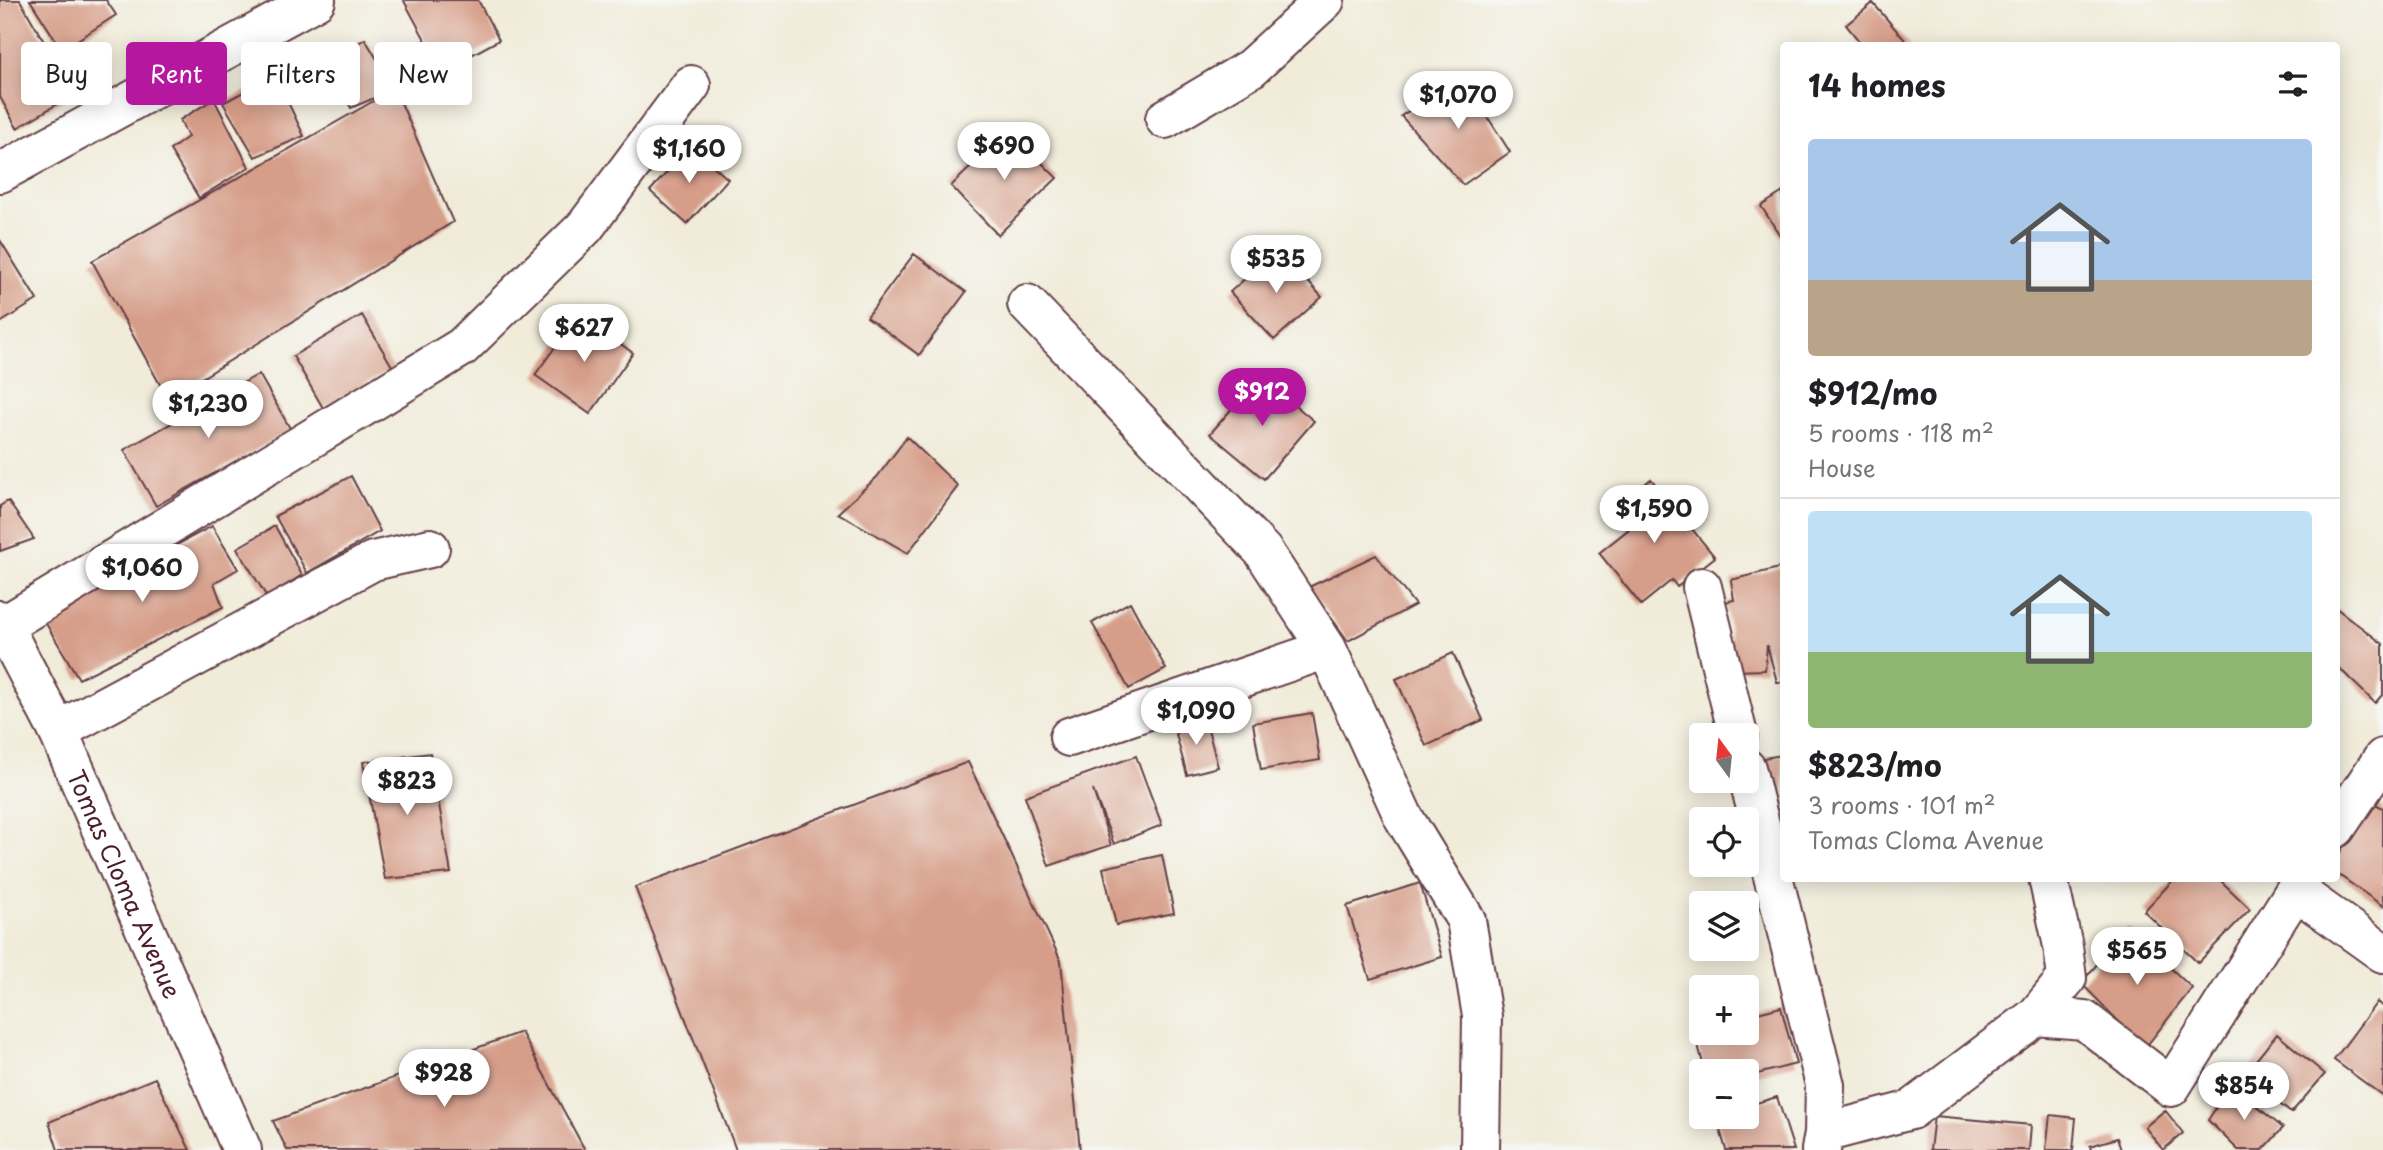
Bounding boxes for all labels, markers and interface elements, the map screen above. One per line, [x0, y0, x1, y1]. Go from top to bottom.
chip: Buy [21, 42, 112, 105]
chip: Rent [126, 42, 227, 105]
chip: Filters [241, 42, 360, 105]
chip: New [374, 42, 472, 105]
text: 14 homes [1808, 62, 1946, 107]
icon: filters [2274, 65, 2312, 103]
pin: $1,070 [1401, 72, 1515, 131]
text: $1,070 [1419, 76, 1497, 111]
pin: $690 [963, 122, 1045, 182]
pin: $1,160 [632, 125, 746, 185]
text: $690 [973, 127, 1035, 162]
text: $1,160 [653, 130, 725, 165]
icon: home [1997, 184, 2123, 310]
pin: $535 [1235, 236, 1317, 295]
text: $535 [1246, 240, 1306, 275]
pin: $627 [543, 304, 625, 364]
text: $627 [555, 309, 613, 344]
pin: $912 [1221, 368, 1303, 428]
text: $912/mo [1808, 370, 1937, 415]
text: $912 [1234, 373, 1290, 408]
pin: $1,230 [151, 380, 265, 440]
text: $1,230 [168, 385, 248, 420]
text: 5 rooms · 118 m² [1808, 415, 1994, 450]
text: House [1808, 450, 1875, 485]
pin: $1,590 [1597, 486, 1711, 545]
text: $1,590 [1616, 490, 1692, 525]
pin: $1,060 [85, 544, 199, 604]
text: $1,060 [101, 549, 183, 584]
icon: home [1997, 556, 2123, 682]
pin: $1,090 [1139, 688, 1253, 747]
text: $1,090 [1157, 692, 1235, 727]
north arrow [1689, 723, 1759, 793]
map controls [1689, 723, 1759, 1129]
text: $823/mo [1808, 742, 1942, 787]
pin: $823 [366, 758, 448, 817]
text: $823 [378, 762, 436, 797]
street label: Tomas Cloma Avenue [59, 764, 191, 1004]
text: 3 rooms · 101 m² [1808, 787, 1996, 822]
button: locate [1689, 807, 1759, 877]
text: Tomas Cloma Avenue [1808, 822, 2044, 857]
button: layers [1689, 891, 1759, 961]
pin: $565 [2096, 928, 2178, 987]
text: $565 [2107, 932, 2167, 967]
button: + [1689, 975, 1759, 1045]
pin: $928 [403, 1050, 485, 1109]
text: $928 [415, 1054, 473, 1089]
button: − [1689, 1059, 1759, 1129]
pin: $854 [2203, 1062, 2285, 1122]
text: $854 [2214, 1067, 2274, 1102]

